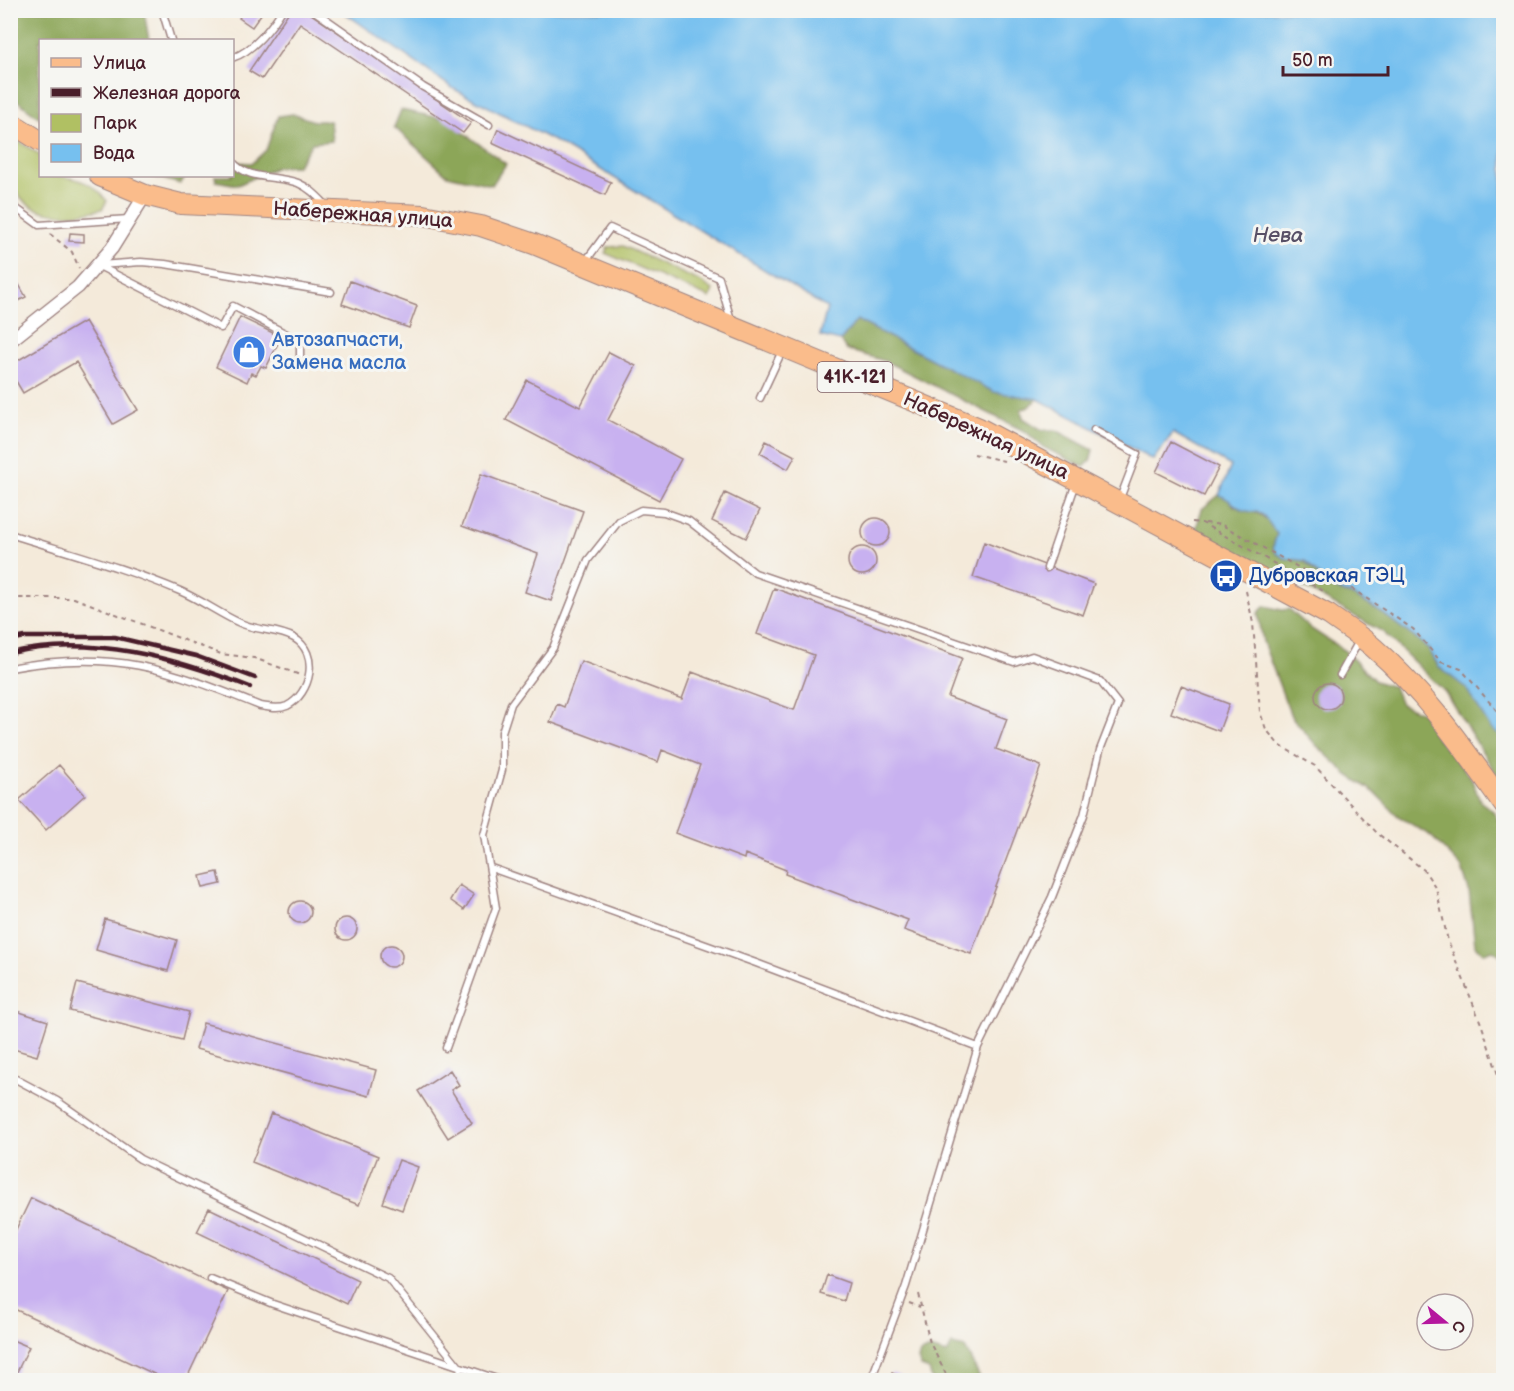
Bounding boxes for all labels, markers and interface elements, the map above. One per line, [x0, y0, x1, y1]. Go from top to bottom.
legend [39, 39, 234, 177]
scale bar [1283, 39, 1388, 77]
text: 50 m [1292, 50, 1333, 71]
text: Улица [93, 53, 147, 74]
text: Железная дорога [93, 83, 241, 104]
text: Парк [93, 113, 137, 134]
text: Вода [93, 143, 135, 164]
street label: Набережная улица [272, 197, 454, 233]
water label: Нева [1253, 223, 1303, 248]
place label: Автозапчасти, Замена масла [271, 328, 407, 375]
shop icon: Автозапчасти, Замена масла [231, 334, 267, 370]
road number: 41К-121 [818, 362, 892, 392]
street label: Набережная улица [899, 387, 1073, 485]
bus stop icon: Дубровская ТЭЦ [1208, 558, 1244, 594]
place label: Дубровская ТЭЦ [1249, 564, 1405, 588]
north arrow [1415, 1292, 1475, 1352]
text: С [1447, 1318, 1469, 1335]

